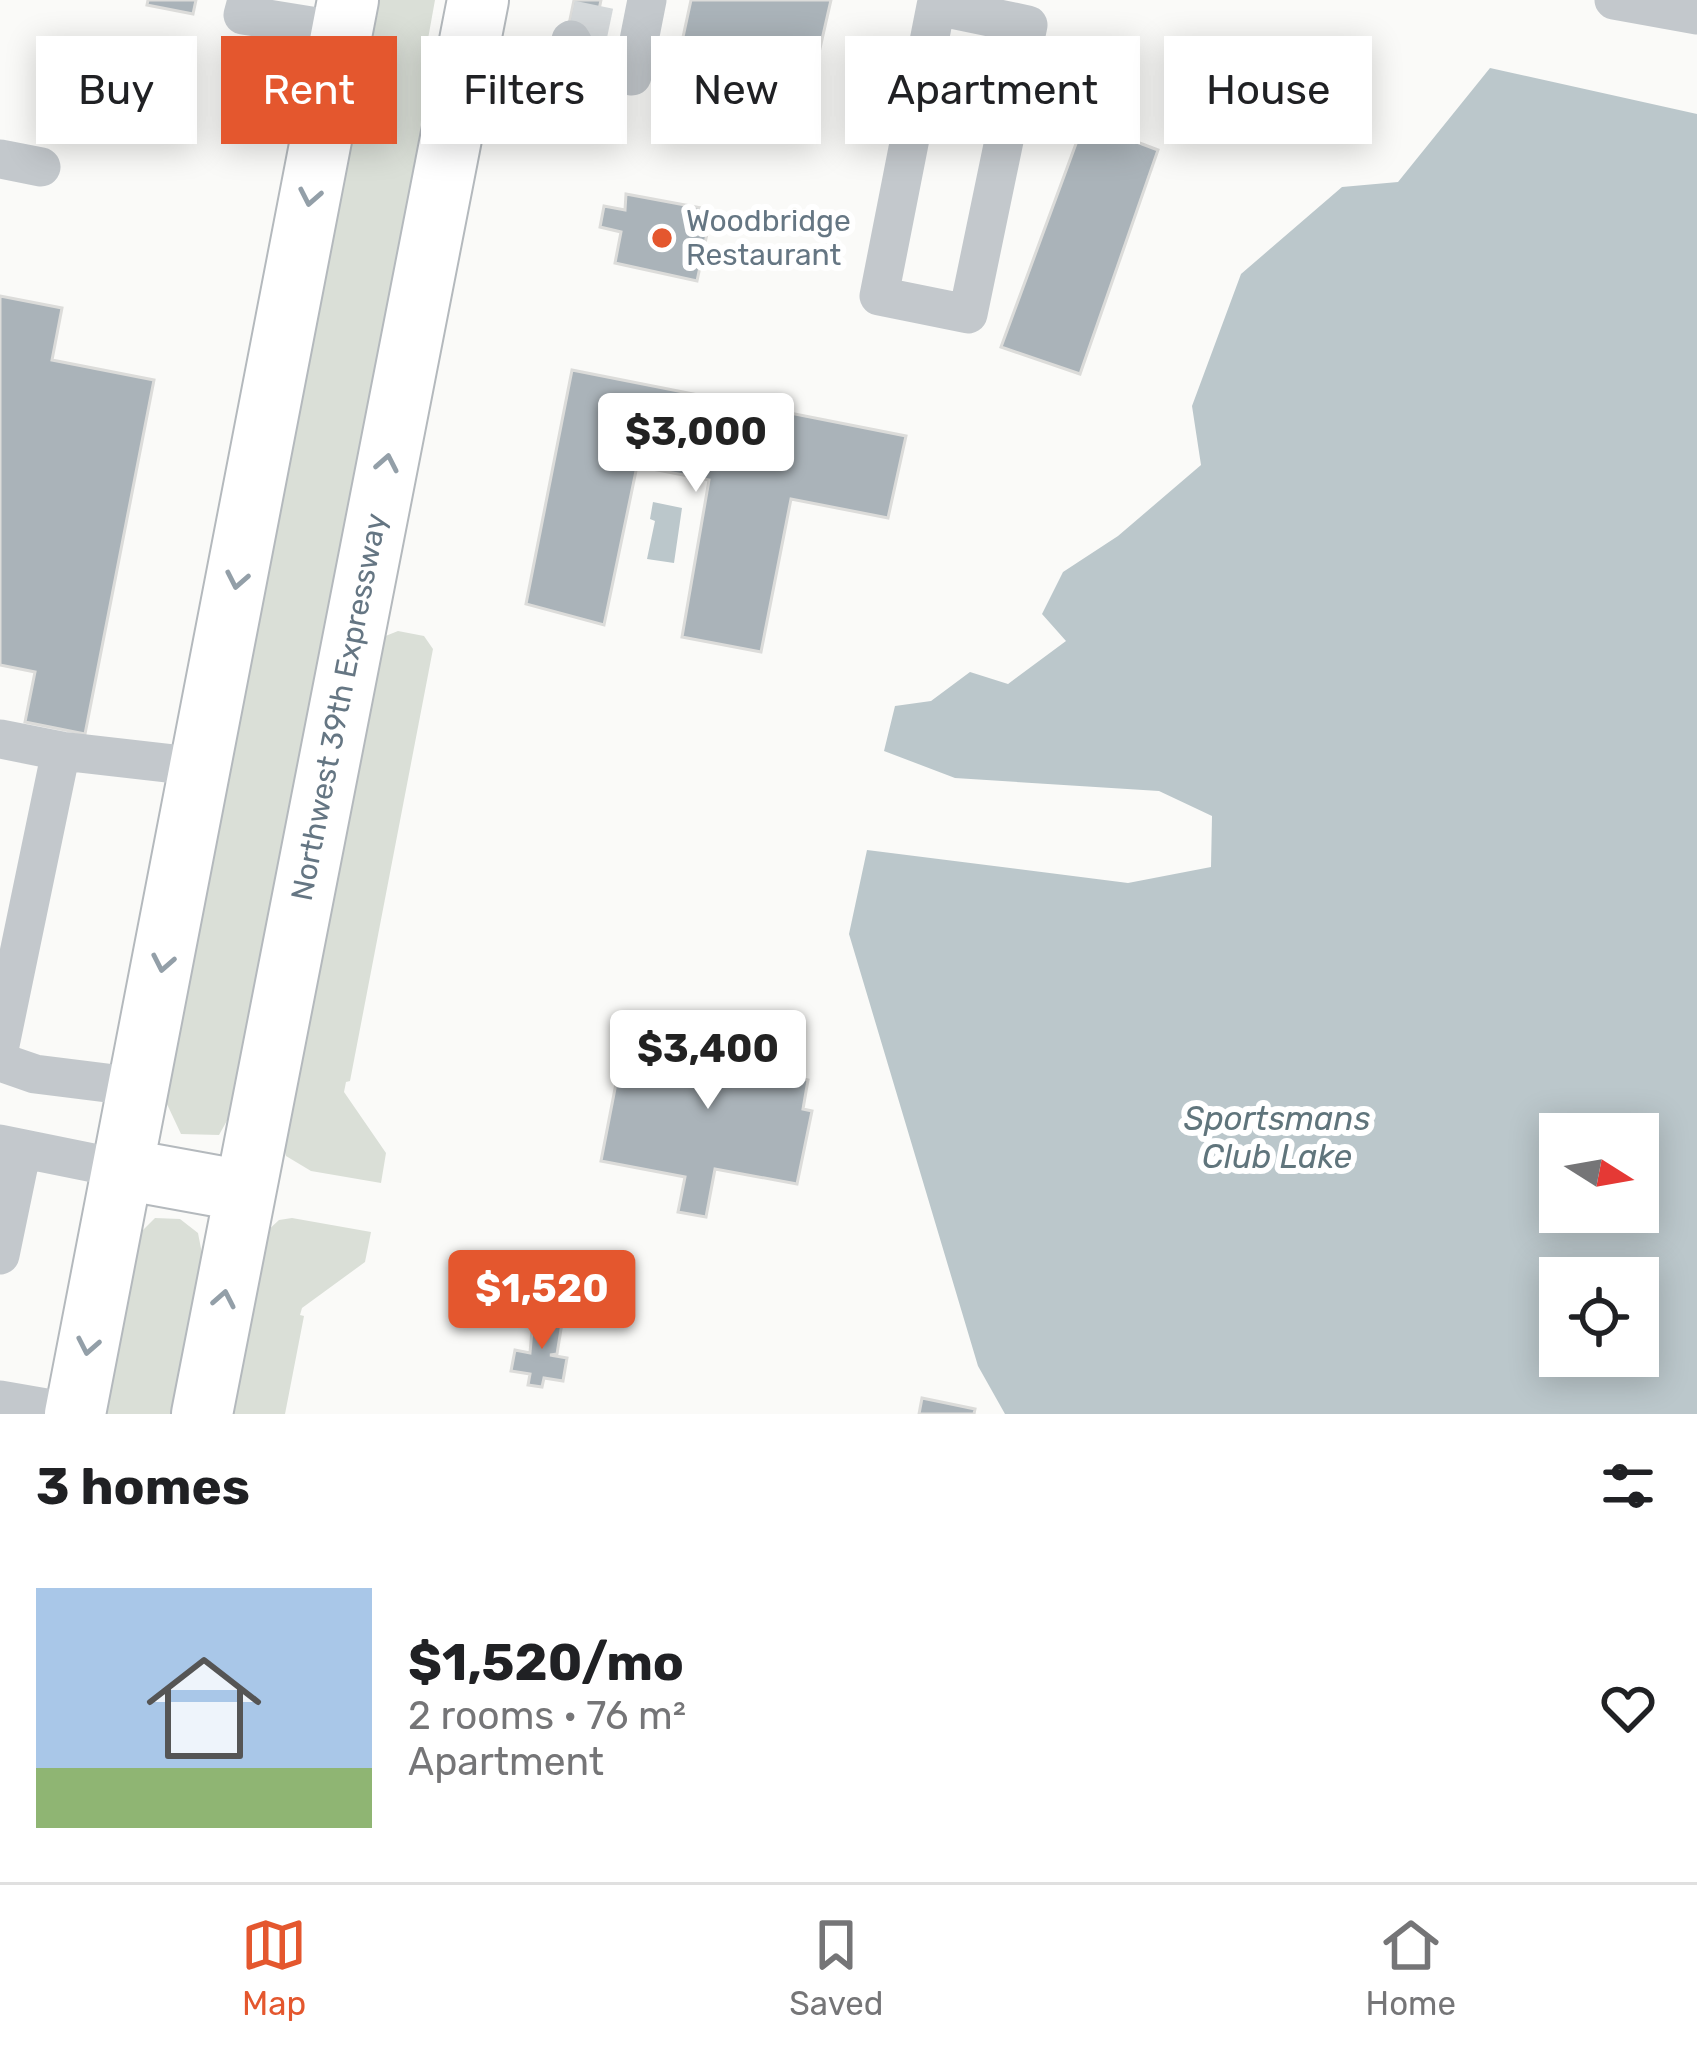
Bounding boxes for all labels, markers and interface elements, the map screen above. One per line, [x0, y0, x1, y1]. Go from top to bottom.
chip: Buy [36, 36, 197, 144]
chip: Rent [221, 36, 397, 144]
chip: Filters [421, 36, 627, 144]
chip: New [651, 36, 821, 144]
chip: Apartment [845, 36, 1140, 144]
chip: House [1164, 36, 1372, 144]
one-way arrow [298, 187, 324, 207]
place label: Woodbridge Restaurant [686, 203, 851, 273]
marker: Woodbridge Restaurant [649, 225, 675, 251]
pin: $3,000 [598, 393, 794, 495]
text: $3,000 [625, 409, 767, 455]
one-way arrow [373, 453, 399, 473]
street label: Northwest 39th Expressway [284, 510, 394, 904]
one-way arrow [225, 570, 251, 590]
one-way arrow [151, 953, 177, 973]
pin: $3,400 [610, 1010, 806, 1112]
text: $3,400 [637, 1026, 779, 1072]
water label: Sportsmans Club Lake [1184, 1099, 1370, 1176]
north arrow [1539, 1113, 1659, 1233]
map controls [1539, 1113, 1659, 1377]
pin: $1,520 [444, 1250, 640, 1352]
button: locate [1539, 1257, 1659, 1377]
text: $1,520 [475, 1266, 609, 1312]
one-way arrow [210, 1289, 235, 1309]
one-way arrow [76, 1336, 102, 1356]
icon: filters [1595, 1453, 1661, 1519]
text: 3 homes [36, 1456, 250, 1517]
text: $1,520/mo [408, 1632, 684, 1693]
icon: home [132, 1636, 276, 1780]
icon: heart [1595, 1675, 1661, 1741]
text: 2 rooms · 76 m² [408, 1693, 686, 1739]
text: Apartment [408, 1739, 604, 1785]
tab: Map [241, 1912, 307, 2023]
tab: Saved [789, 1912, 883, 2023]
tab: Home [1366, 1912, 1456, 2023]

